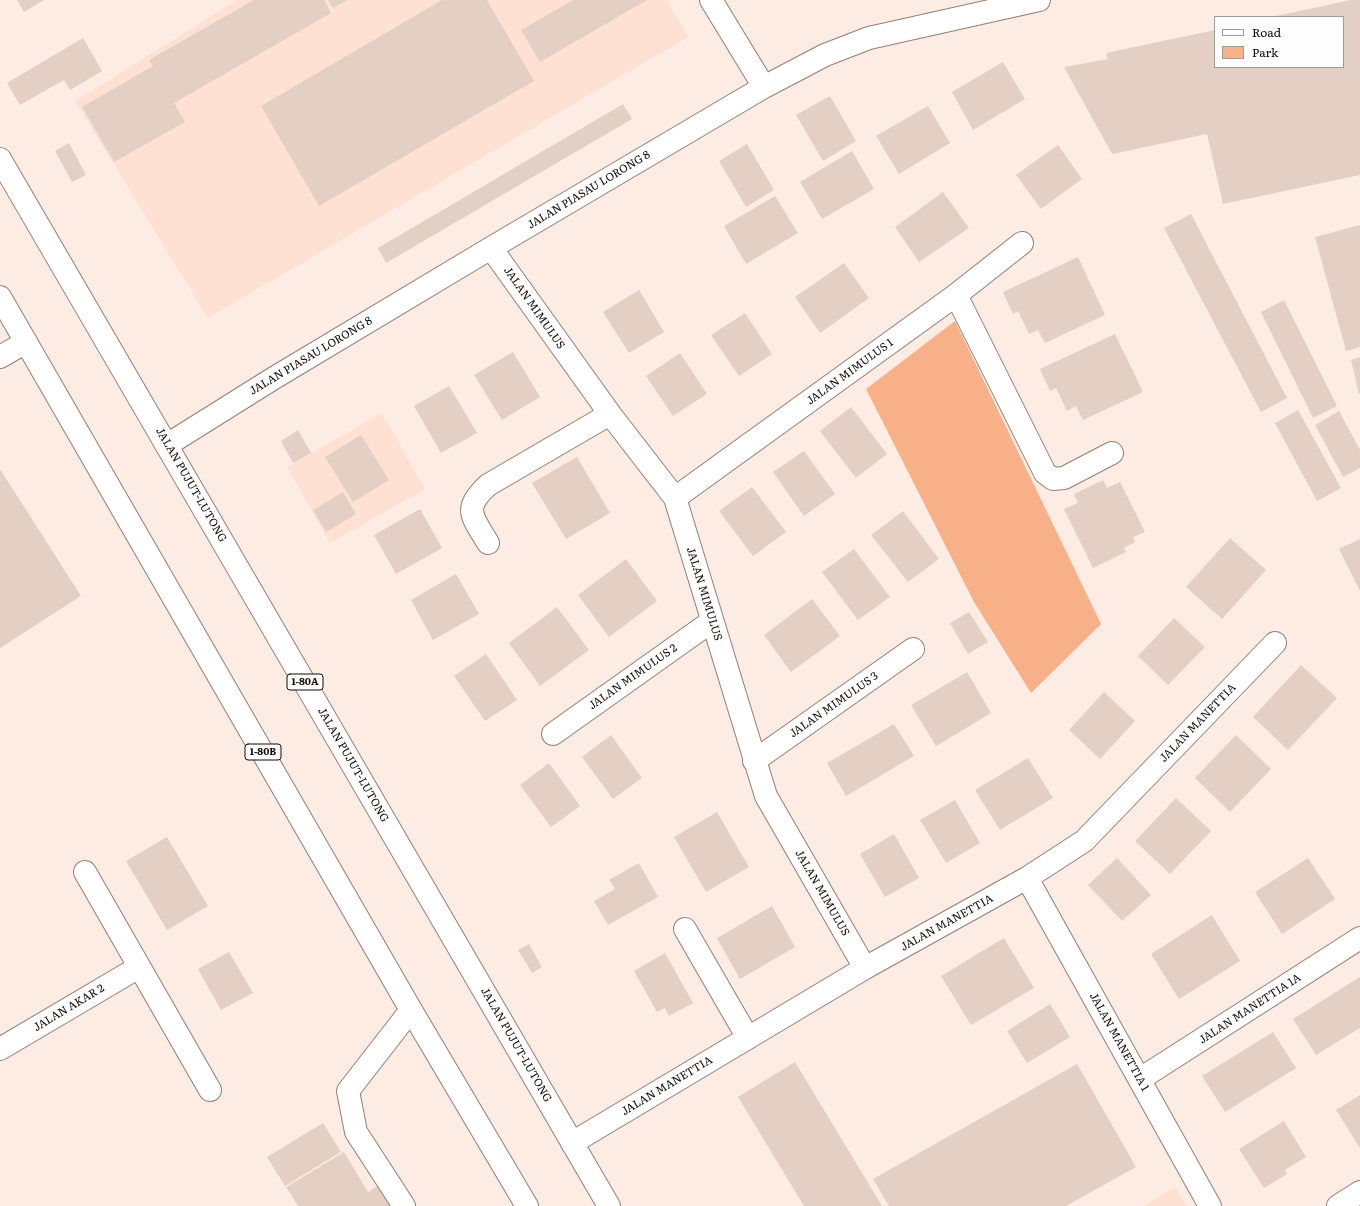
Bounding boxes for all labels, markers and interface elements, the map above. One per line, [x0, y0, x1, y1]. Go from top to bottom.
legend [1214, 16, 1344, 68]
text: Road [1252, 23, 1281, 41]
text: Park [1252, 43, 1278, 61]
street label: JALAN PIASAU LORONG 8 [525, 148, 653, 232]
street label: JALAN MIMULUS [501, 264, 567, 352]
street label: JALAN PIASAU LORONG 8 [247, 314, 375, 398]
street label: JALAN MIMULUS 1 [804, 336, 896, 408]
street label: JALAN PUJUT-LUTONG [153, 425, 229, 545]
street label: JALAN MIMULUS [683, 546, 725, 642]
street label: JALAN MIMULUS 2 [586, 642, 680, 712]
street label: JALAN MIMULUS 3 [787, 669, 881, 741]
road number: 1-80A [287, 674, 323, 690]
street label: JALAN MANETTIA [1157, 681, 1239, 765]
street label: JALAN PUJUT-LUTONG [315, 705, 391, 825]
road number: 1-80B [245, 744, 281, 760]
street label: JALAN MIMULUS [792, 848, 852, 938]
street label: JALAN MANETTIA [898, 892, 996, 954]
street label: JALAN MANETTIA 1A [1197, 971, 1303, 1047]
street label: JALAN AKAR 2 [31, 982, 107, 1034]
street label: JALAN PUJUT-LUTONG [478, 985, 554, 1105]
street label: JALAN MANETTIA 1 [1086, 991, 1152, 1093]
street label: JALAN MANETTIA [619, 1054, 715, 1118]

